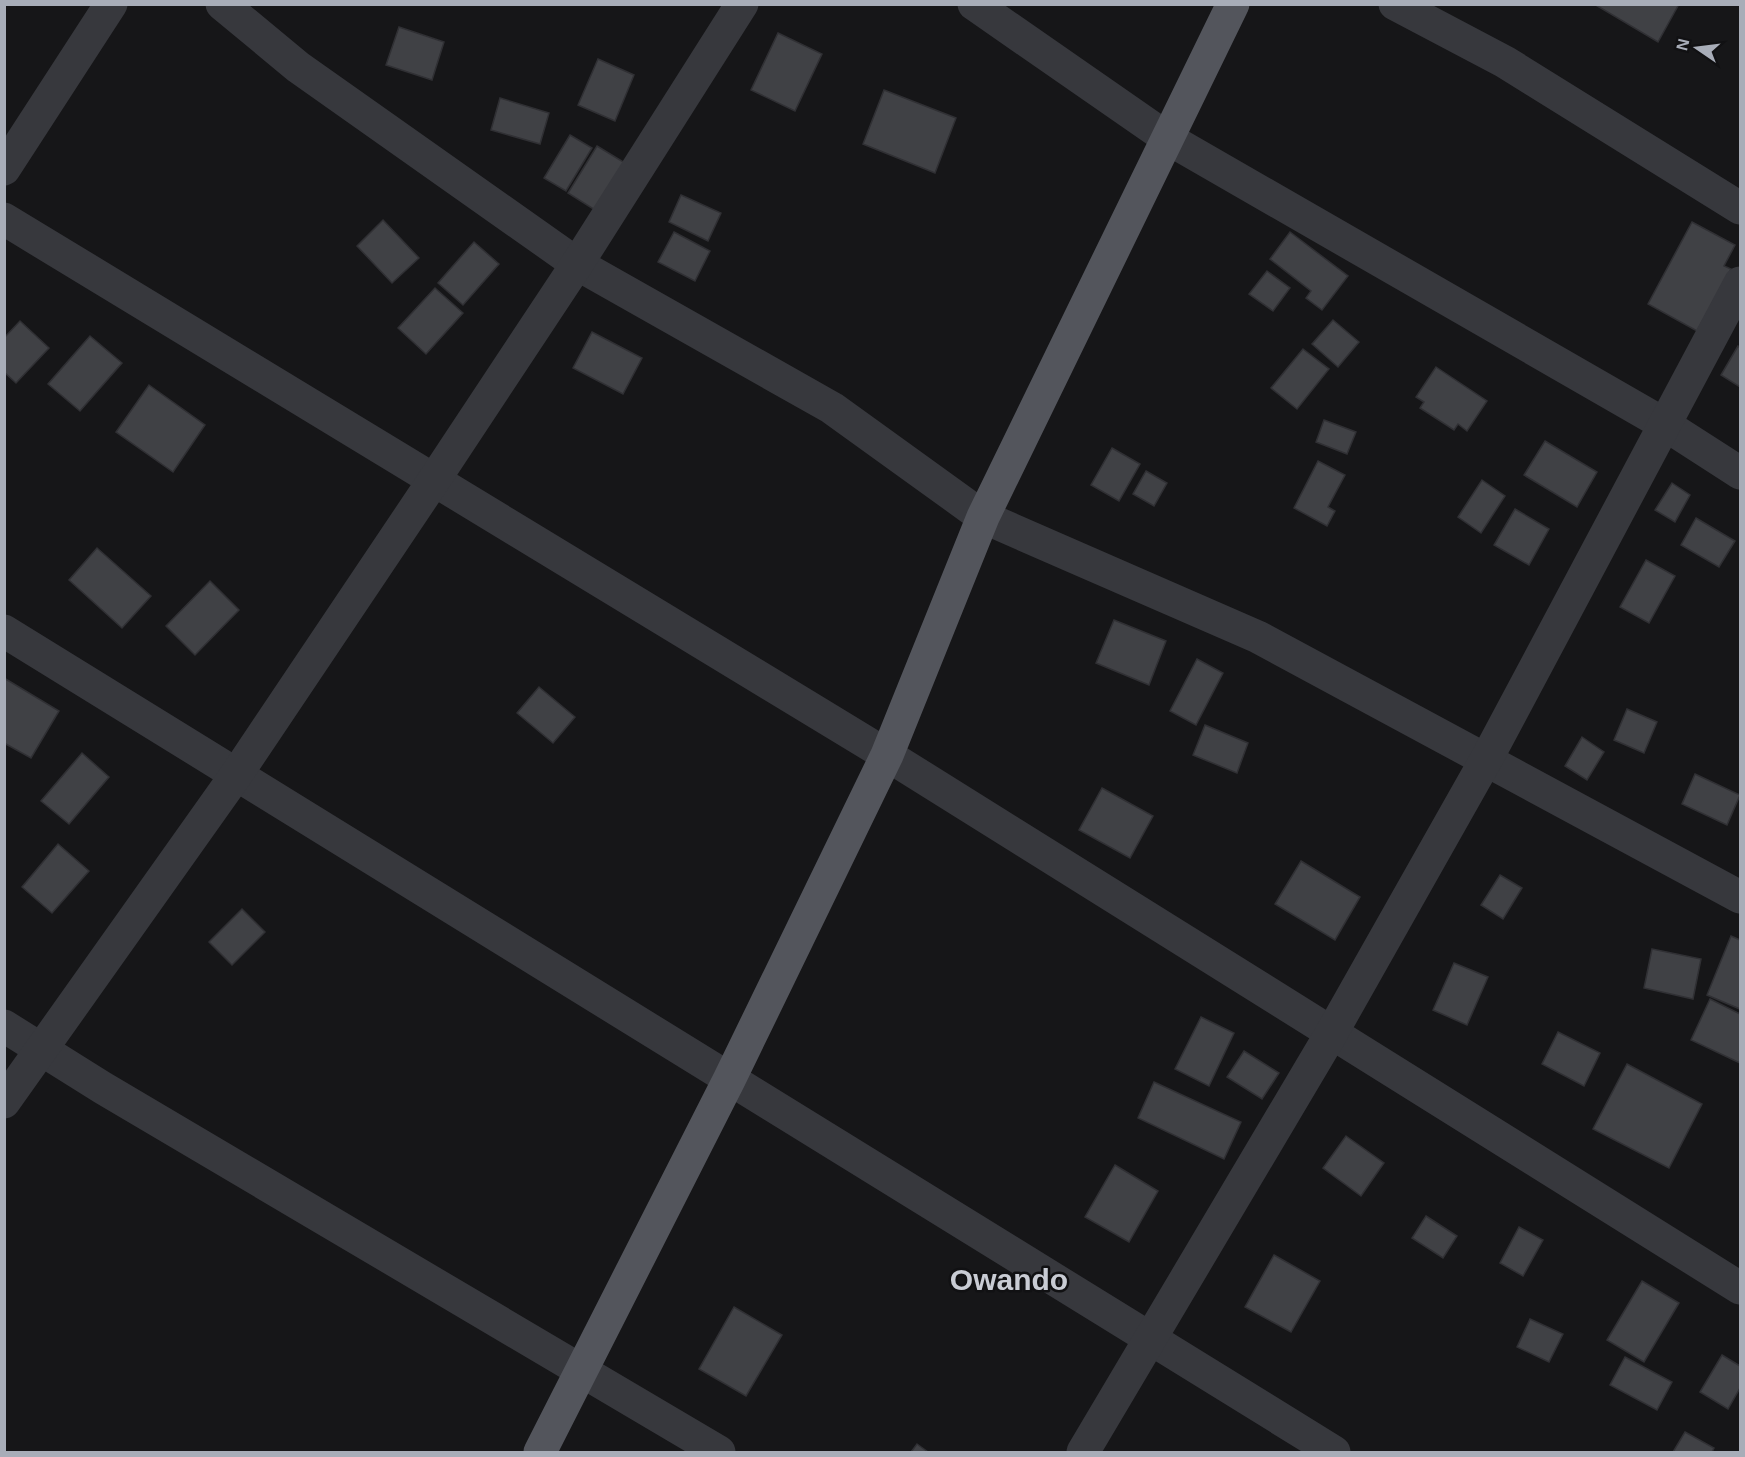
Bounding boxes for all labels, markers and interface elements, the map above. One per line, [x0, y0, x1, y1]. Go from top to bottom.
north arrow [1667, 18, 1727, 78]
text: N [1673, 37, 1693, 52]
district label: Owando [950, 1263, 1068, 1296]

